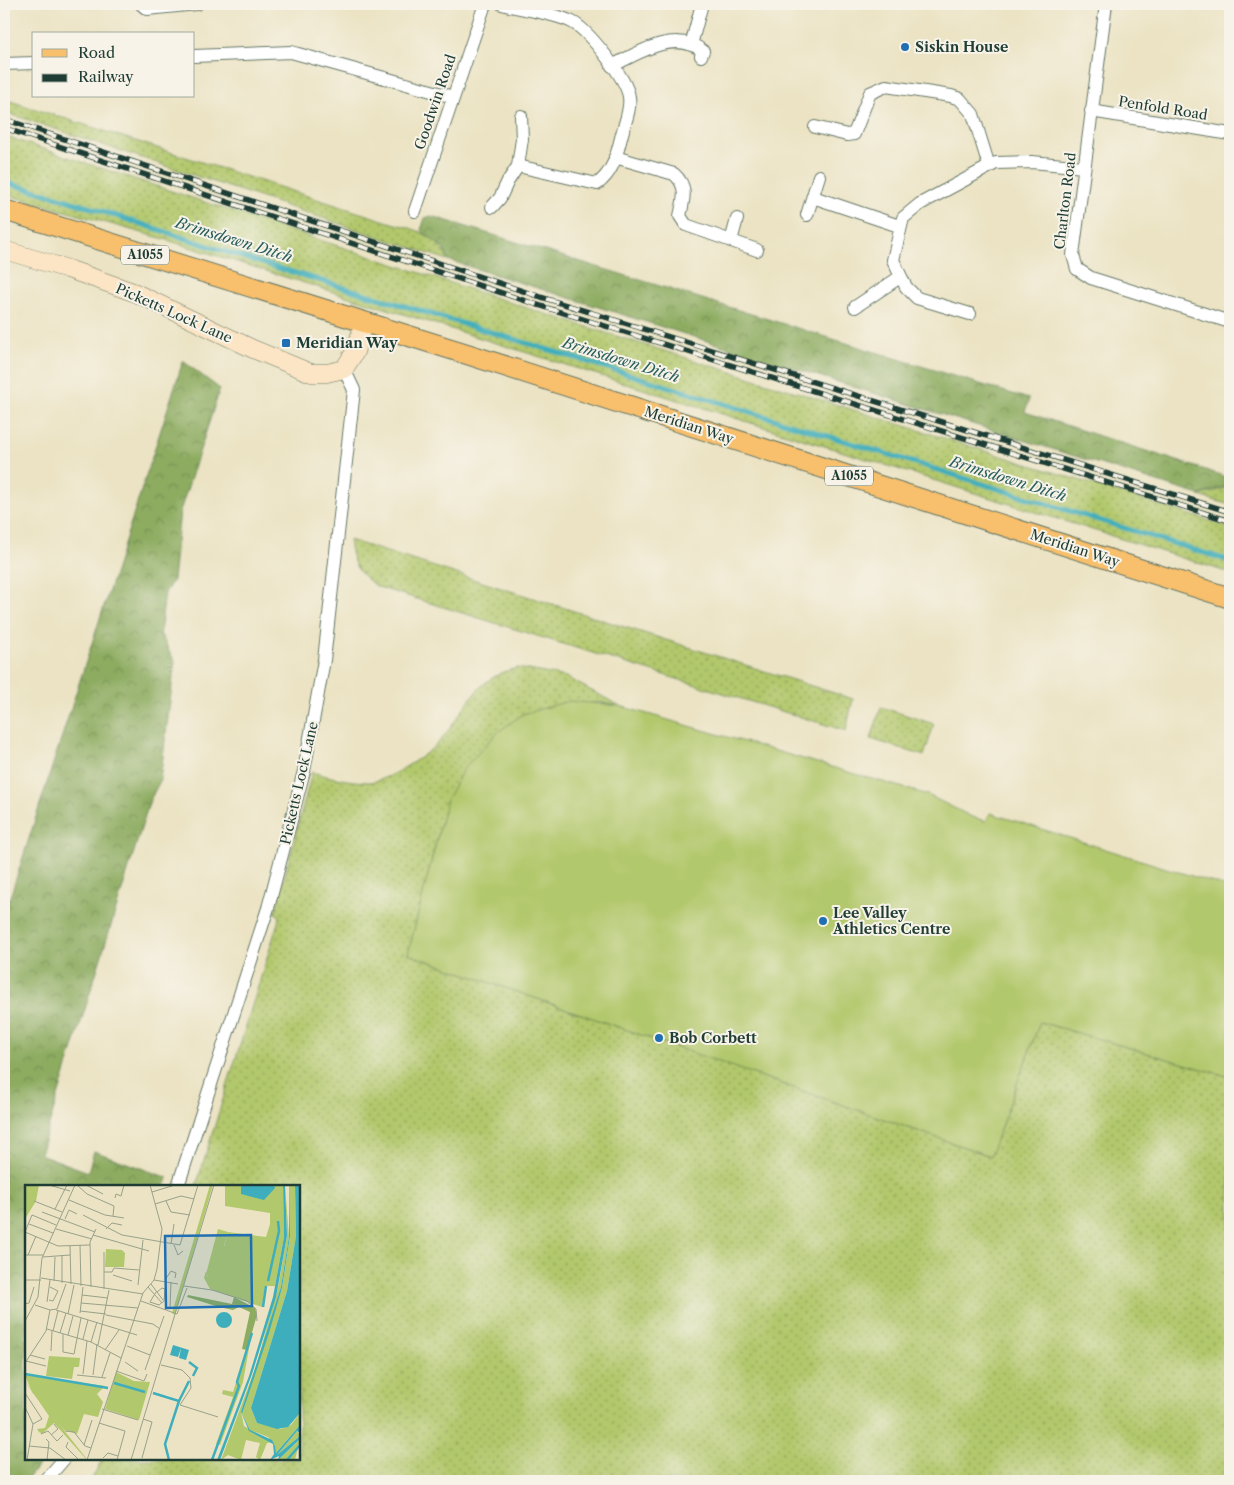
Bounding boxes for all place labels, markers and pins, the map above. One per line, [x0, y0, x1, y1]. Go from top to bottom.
place label: Siskin House [915, 38, 1008, 56]
marker: Siskin House [899, 41, 911, 53]
place label: Meridian Way [296, 334, 398, 352]
marker: Meridian Way [280, 337, 292, 349]
place label: Lee Valley Athletics Centre [832, 904, 950, 938]
marker: Lee Valley Athletics Centre [817, 915, 829, 927]
place label: Bob Corbett [669, 1029, 757, 1047]
marker: Bob Corbett [653, 1032, 665, 1044]

